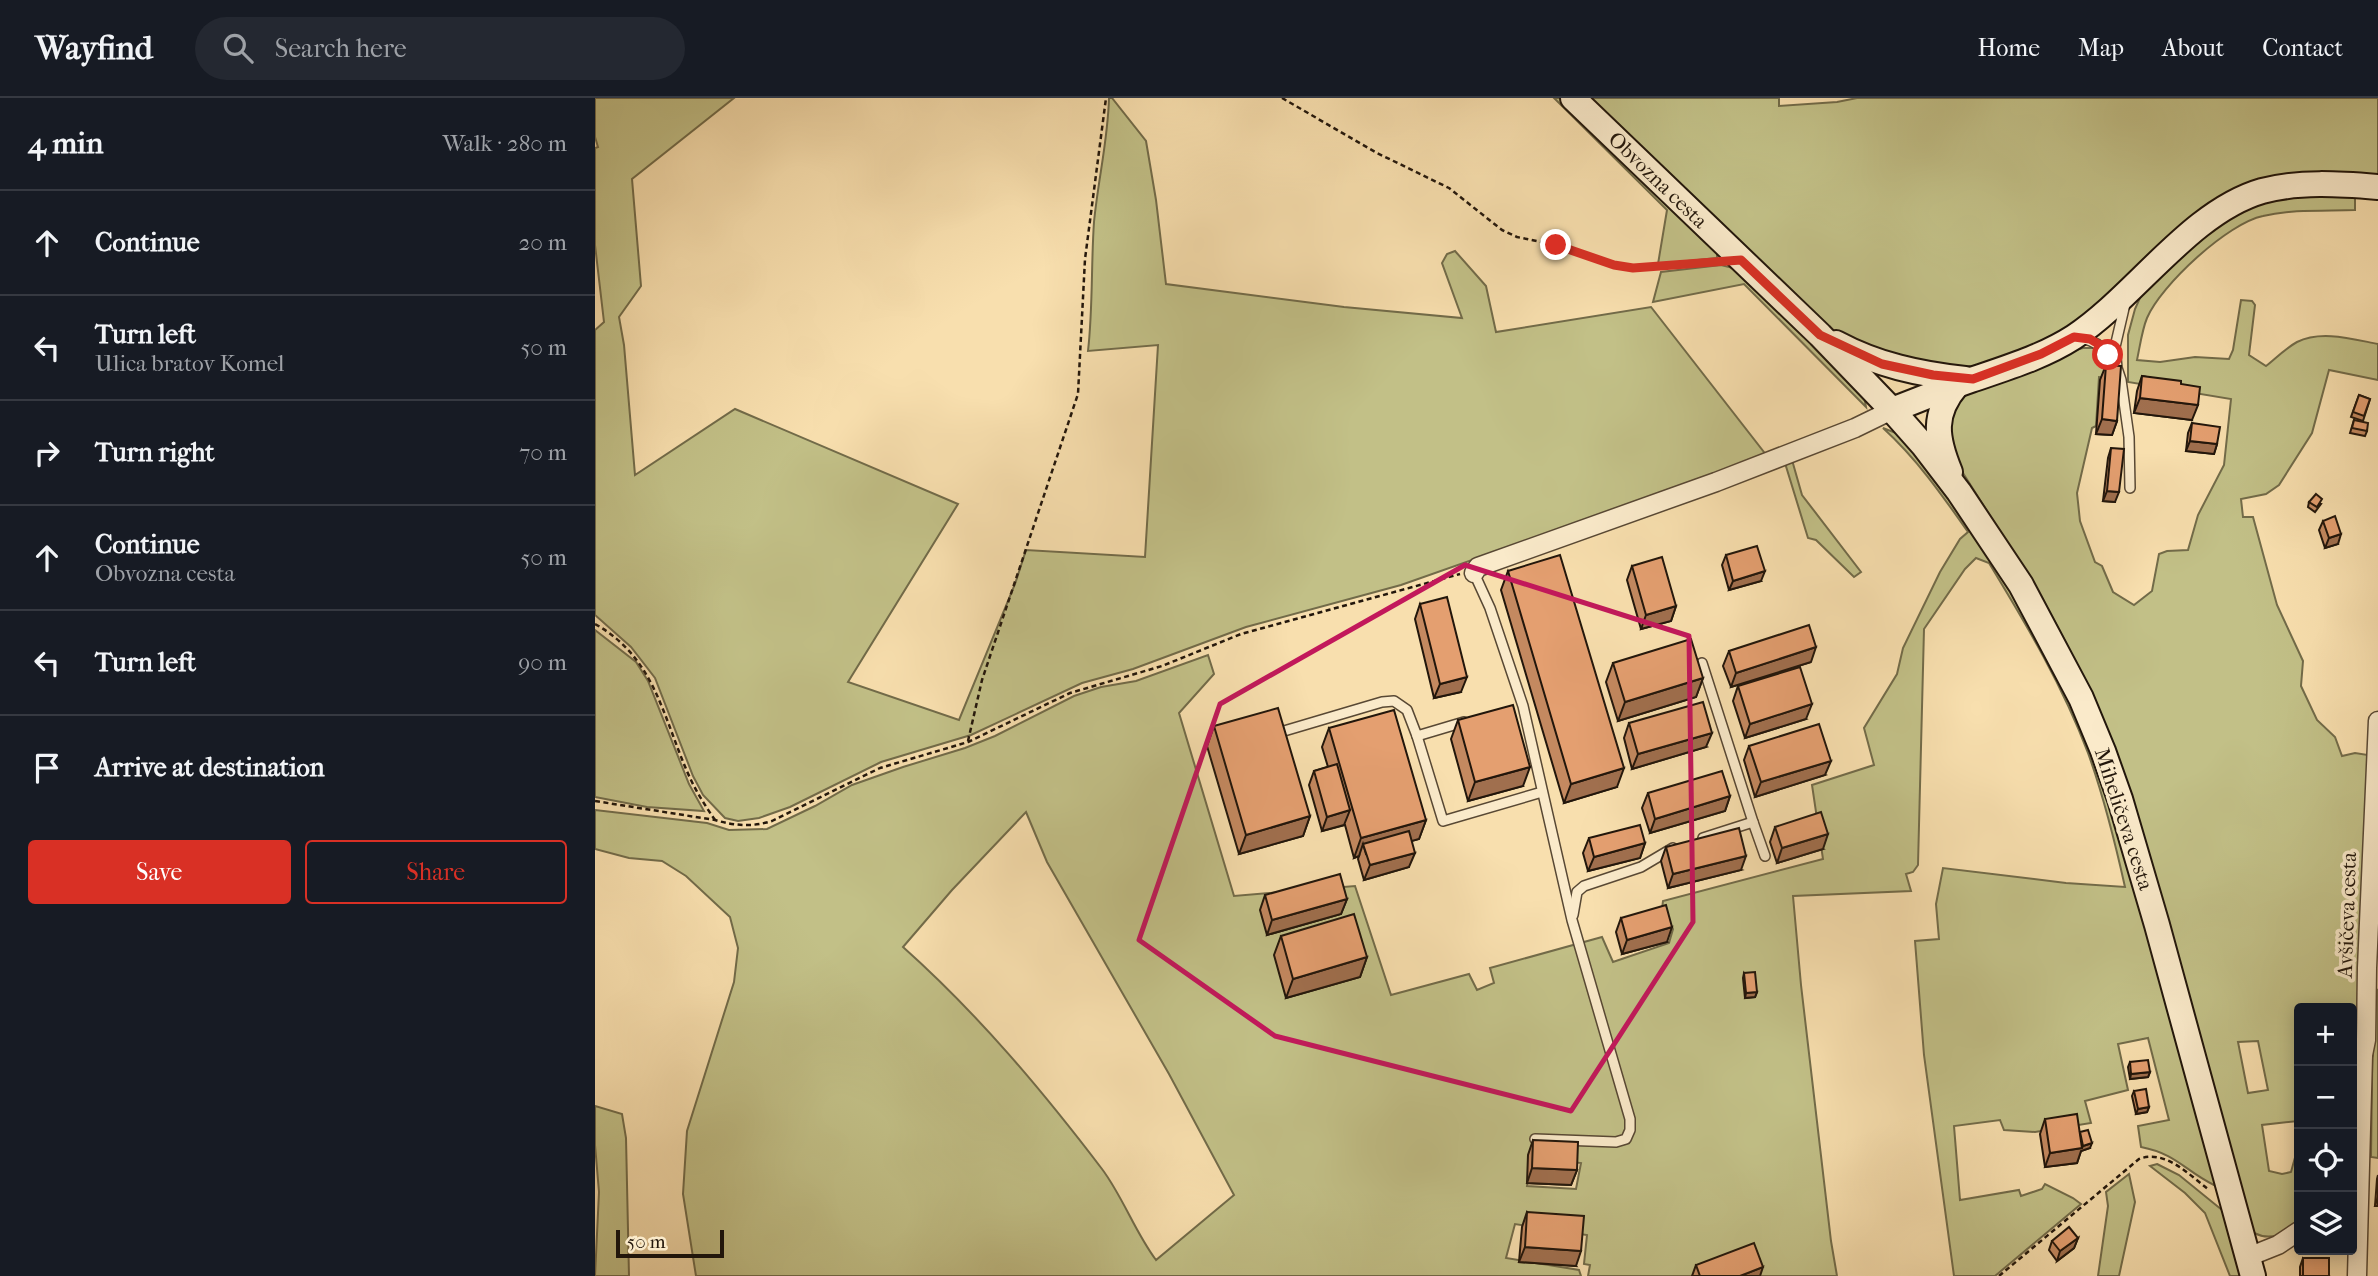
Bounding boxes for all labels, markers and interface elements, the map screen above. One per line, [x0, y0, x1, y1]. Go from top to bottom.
search box [195, 17, 685, 80]
text: Wayfind [35, 29, 153, 68]
icon: search [219, 29, 257, 67]
text: Search here [275, 33, 407, 64]
text: Home [1978, 34, 2040, 62]
text: Map [2078, 34, 2124, 62]
text: About [2162, 34, 2224, 62]
text: Contact [2262, 34, 2343, 62]
text: 4 min [28, 126, 103, 161]
street label: Obvozna cesta [1604, 127, 1713, 233]
text: Walk · 280 m [443, 130, 567, 157]
icon: ahead [28, 224, 66, 262]
text: Continue [95, 227, 200, 258]
text: 20 m [518, 229, 567, 256]
route end [1540, 229, 1571, 260]
text: Turn left [95, 319, 196, 350]
icon: left [28, 329, 66, 367]
text: 50 m [520, 334, 567, 361]
route start [2092, 339, 2123, 370]
text: Ulica bratov Komel [95, 350, 284, 377]
icon: right [28, 434, 66, 472]
text: Turn right [95, 437, 215, 468]
text: 70 m [519, 439, 567, 466]
text: Continue [95, 529, 200, 560]
icon: ahead [28, 539, 66, 577]
text: 50 m [520, 544, 567, 571]
text: Obvozna cesta [95, 560, 235, 587]
icon: left [28, 644, 66, 682]
text: Turn left [95, 647, 196, 678]
text: 90 m [518, 649, 567, 676]
street label: Miheličeva cesta [2090, 745, 2158, 893]
icon: arrive [28, 749, 66, 787]
text: Arrive at destination [95, 752, 325, 783]
button: Save [28, 840, 291, 904]
button: Share [305, 840, 567, 904]
street label: Avšičeva cesta [2333, 851, 2361, 979]
map controls [2294, 1003, 2357, 1255]
button: + [2294, 1003, 2357, 1066]
button: − [2294, 1066, 2357, 1129]
button: locate [2294, 1129, 2357, 1192]
button: layers [2294, 1192, 2357, 1255]
scale bar [616, 1227, 725, 1259]
text: 50 m [627, 1231, 666, 1253]

